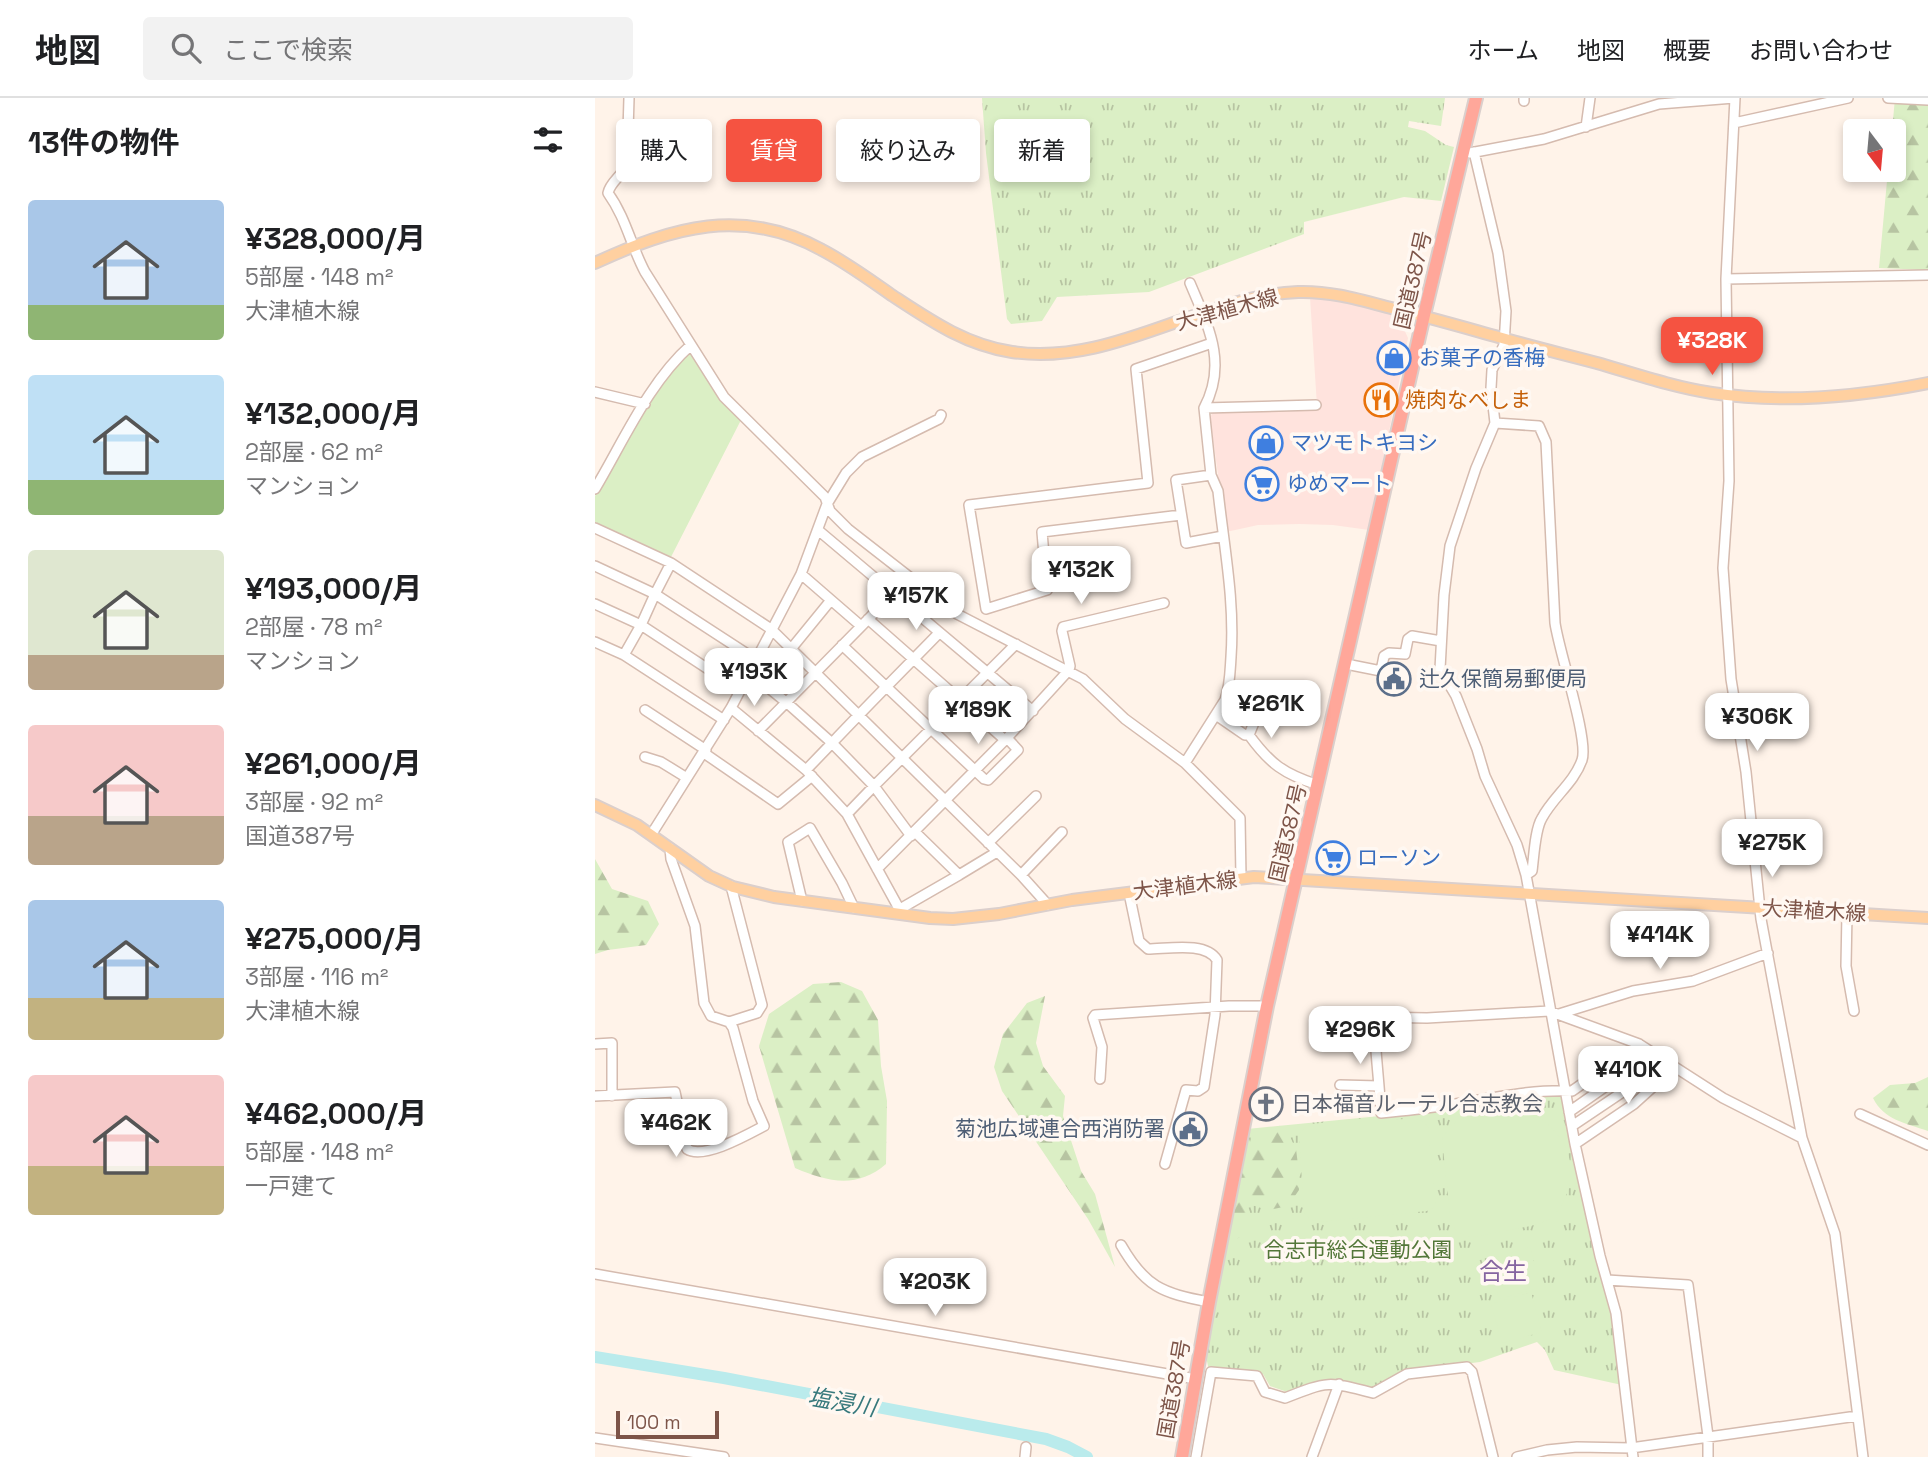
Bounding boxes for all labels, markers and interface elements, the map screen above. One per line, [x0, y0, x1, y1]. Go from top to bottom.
search box [143, 17, 633, 80]
icon: search [167, 29, 205, 67]
text: 地図 [35, 30, 101, 72]
text: ここで検索 [223, 33, 353, 67]
text: ホーム [1468, 35, 1539, 66]
text: 地図 [1577, 35, 1625, 66]
text: 概要 [1663, 35, 1711, 66]
text: お問い合わせ [1749, 35, 1893, 66]
chip: 購入 [616, 119, 712, 182]
chip: 賃貸 [726, 119, 822, 182]
chip: 絞り込み [836, 119, 980, 182]
chip: 新着 [994, 119, 1090, 182]
north arrow [1843, 119, 1906, 182]
map controls [1843, 119, 1906, 182]
icon: filters [529, 121, 567, 159]
text: 13件の物件 [28, 123, 180, 162]
text: ¥328,000/月 [245, 219, 426, 258]
icon: home [84, 228, 168, 312]
street label: 国道387号 [1388, 228, 1437, 332]
text: 5部屋 · 148 m² [245, 262, 393, 292]
street label: 大津植木線 [1173, 283, 1281, 336]
text: 大津植木線 [245, 296, 360, 326]
pin: ¥328K [1663, 317, 1761, 377]
text: ¥328K [1677, 325, 1747, 355]
shop icon: お菓子の香梅 [1375, 339, 1413, 377]
place label: お菓子の香梅 [1419, 344, 1545, 371]
restaurant icon: 焼肉なべしま [1362, 381, 1400, 419]
place label: 焼肉なべしま [1405, 386, 1531, 413]
text: ¥132,000/月 [245, 394, 422, 433]
icon: home [84, 403, 168, 487]
shop icon: マツモトキヨシ [1247, 424, 1285, 462]
place label: マツモトキヨシ [1291, 429, 1438, 456]
text: 2部屋 · 62 m² [245, 437, 383, 467]
supermarket icon: ゆめマート [1243, 465, 1281, 503]
place label: ゆめマート [1287, 470, 1392, 497]
text: マンション [245, 471, 360, 501]
pin: ¥132K [1032, 546, 1130, 606]
text: ¥132K [1048, 554, 1114, 584]
text: ¥193,000/月 [245, 569, 422, 608]
pin: ¥157K [867, 573, 965, 632]
icon: home [84, 578, 168, 662]
text: ¥157K [883, 580, 949, 610]
text: 2部屋 · 78 m² [245, 612, 382, 642]
text: マンション [245, 646, 360, 676]
pin: ¥193K [705, 648, 803, 708]
text: ¥193K [720, 656, 788, 686]
public building icon: 辻久保簡易郵便局 [1375, 660, 1413, 698]
place label: 辻久保簡易郵便局 [1419, 665, 1587, 692]
pin: ¥261K [1222, 680, 1320, 740]
pin: ¥189K [929, 686, 1027, 746]
text: ¥261K [1238, 688, 1304, 718]
text: ¥189K [944, 694, 1012, 724]
pin: ¥306K [1708, 694, 1806, 753]
text: ¥306K [1721, 701, 1793, 731]
text: ¥261,000/月 [245, 744, 422, 783]
icon: home [84, 753, 168, 837]
street label: 国道387号 [1263, 781, 1312, 885]
text: 3部屋 · 92 m² [245, 787, 383, 817]
pin: ¥275K [1723, 820, 1821, 879]
text: 国道387号 [245, 821, 355, 851]
text: ¥275K [1738, 827, 1806, 857]
supermarket icon: ローソン [1314, 839, 1352, 877]
place label: ローソン [1357, 844, 1441, 871]
street label: 大津植木線 [1131, 866, 1239, 905]
street label: 大津植木線 [1761, 894, 1867, 927]
pin: ¥414K [1611, 912, 1709, 971]
text: ¥275,000/月 [245, 919, 424, 958]
text: ¥414K [1626, 919, 1694, 949]
icon: home [84, 928, 168, 1012]
text: 3部屋 · 116 m² [245, 962, 388, 992]
text: 大津植木線 [245, 996, 360, 1026]
pin: ¥296K [1311, 1006, 1409, 1066]
text: ¥296K [1325, 1014, 1395, 1044]
pin: ¥410K [1579, 1046, 1677, 1106]
text: ¥410K [1594, 1054, 1662, 1084]
church icon: 日本福音ルーテル合志教会 [1247, 1085, 1285, 1123]
place label: 日本福音ルーテル合志教会 [1291, 1090, 1543, 1117]
text: ¥462,000/月 [245, 1094, 427, 1133]
pin: ¥462K [627, 1100, 725, 1159]
icon: home [84, 1103, 168, 1187]
text: ¥462K [640, 1107, 712, 1137]
public building icon: 菊池広域連合西消防署 [1171, 1110, 1209, 1148]
place label: 菊池広域連合西消防署 [955, 1115, 1165, 1142]
text: 5部屋 · 148 m² [245, 1137, 393, 1167]
text: 一戸建て [245, 1171, 337, 1201]
park label: 合志市総合運動公園 [1264, 1236, 1453, 1263]
district label: 合生 [1479, 1256, 1527, 1287]
pin: ¥203K [886, 1258, 984, 1318]
text: ¥203K [899, 1266, 971, 1296]
street label: 国道387号 [1151, 1337, 1196, 1441]
water label: 塩浸川 [805, 1381, 882, 1423]
scale bar [616, 1408, 719, 1440]
text: 100 m [627, 1410, 681, 1435]

